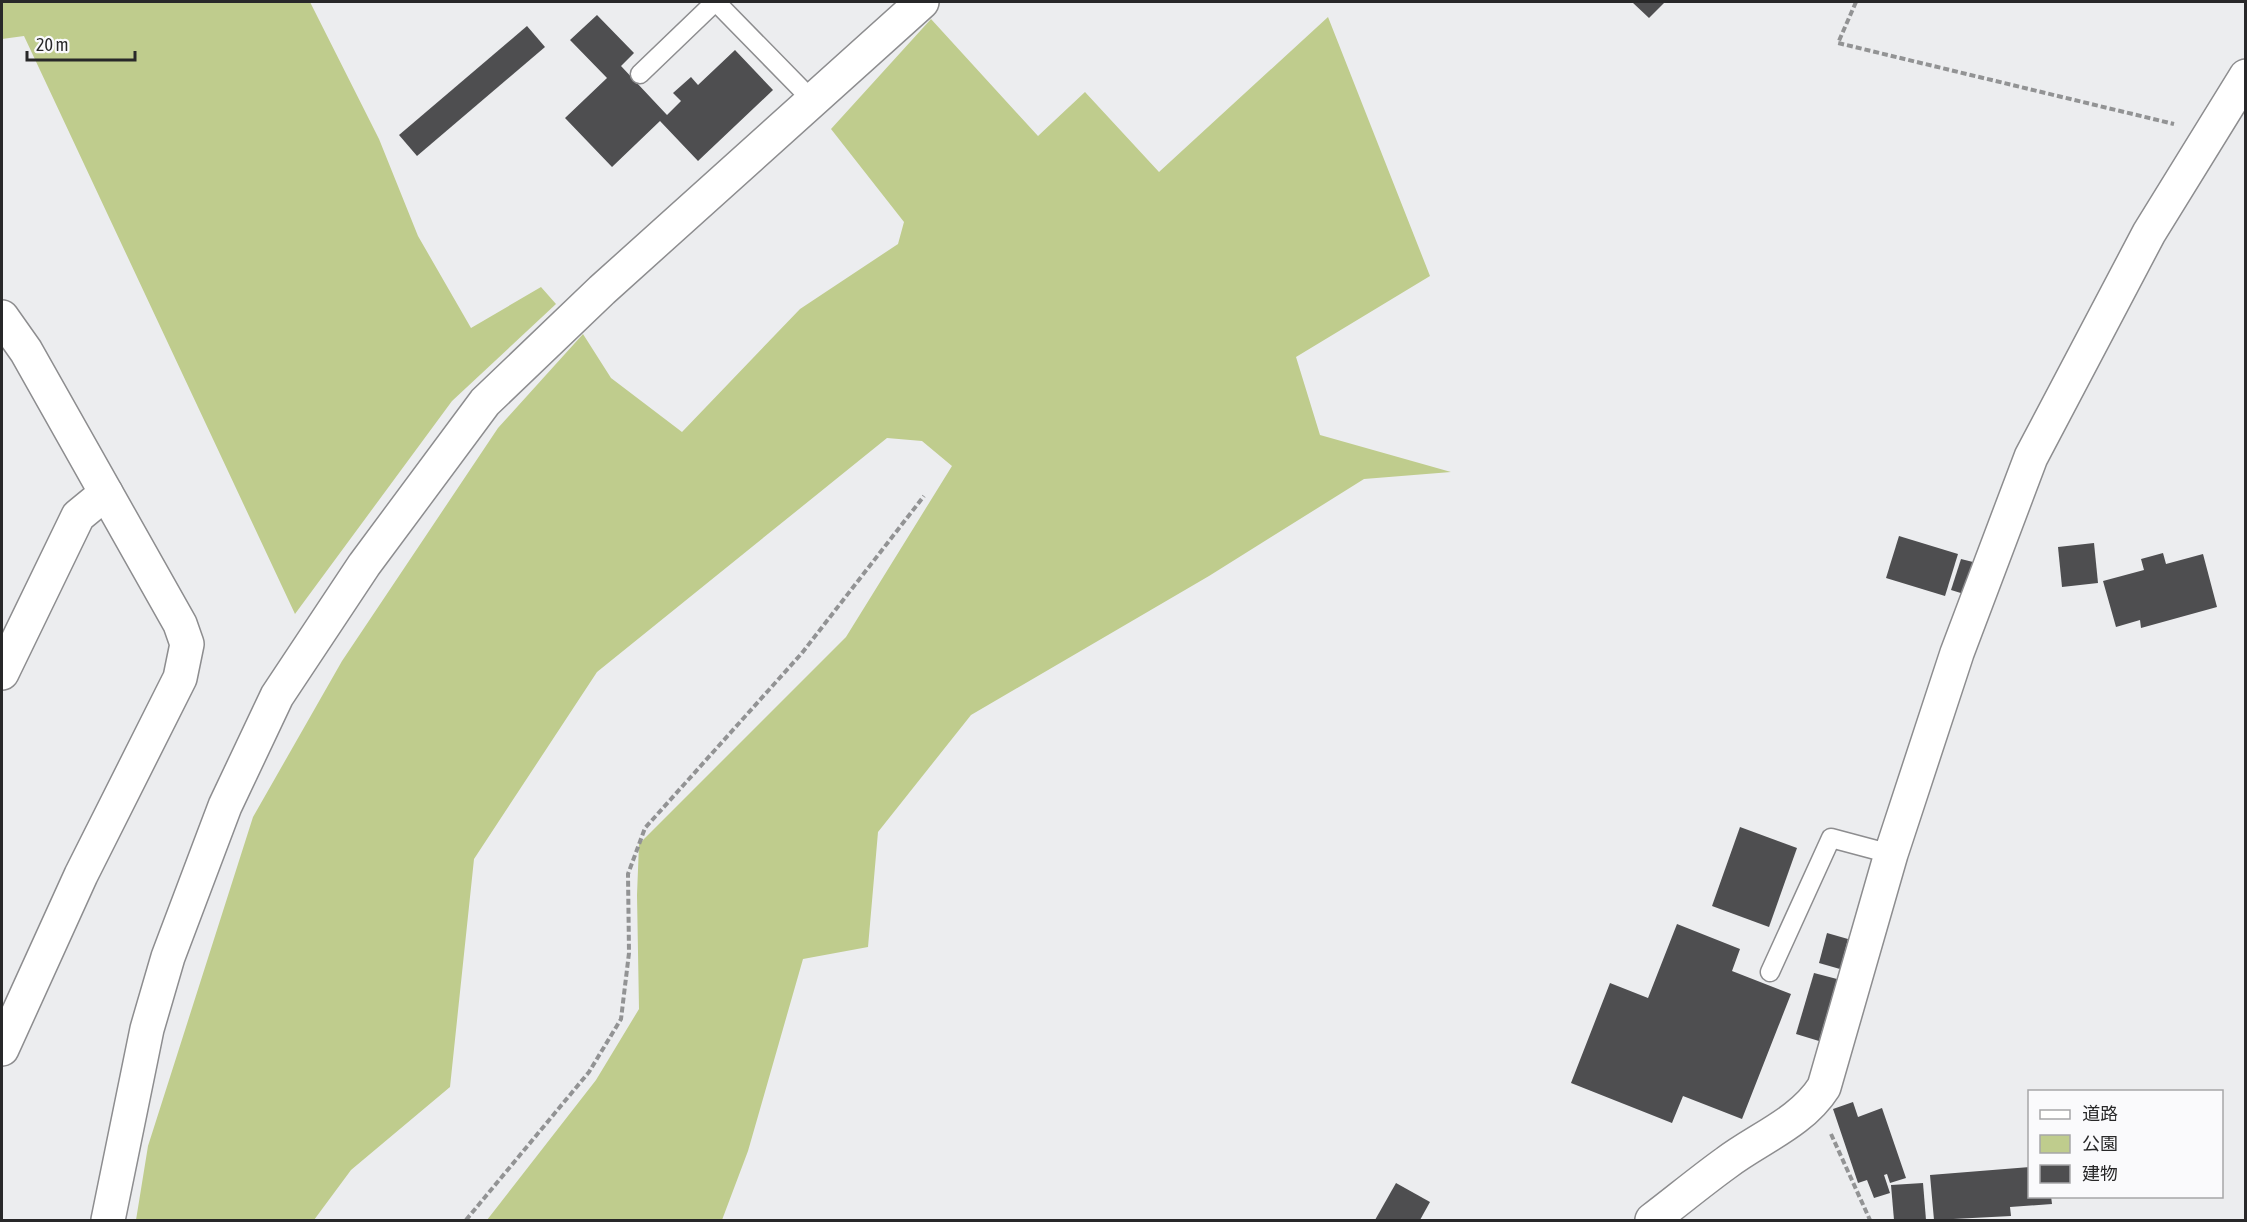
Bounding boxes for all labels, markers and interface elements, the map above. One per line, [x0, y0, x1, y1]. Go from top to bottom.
scale bar [27, 24, 135, 62]
text: 20 m [36, 34, 68, 55]
legend [2028, 1090, 2223, 1198]
text: 道路 [2082, 1103, 2118, 1124]
text: 公園 [2082, 1133, 2118, 1154]
text: 建物 [2082, 1163, 2118, 1184]

